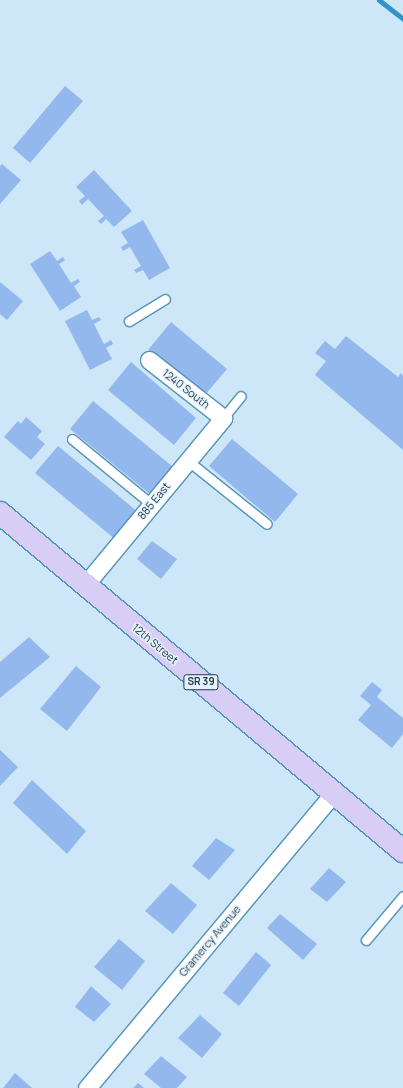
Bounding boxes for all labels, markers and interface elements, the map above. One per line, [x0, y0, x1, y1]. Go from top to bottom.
street label: 1240 South [160, 366, 212, 412]
street label: 885 East [135, 480, 173, 522]
street label: 12th Street [129, 621, 181, 667]
road number: SR 39 [183, 674, 219, 690]
street label: Gramercy Avenue [176, 903, 244, 979]

